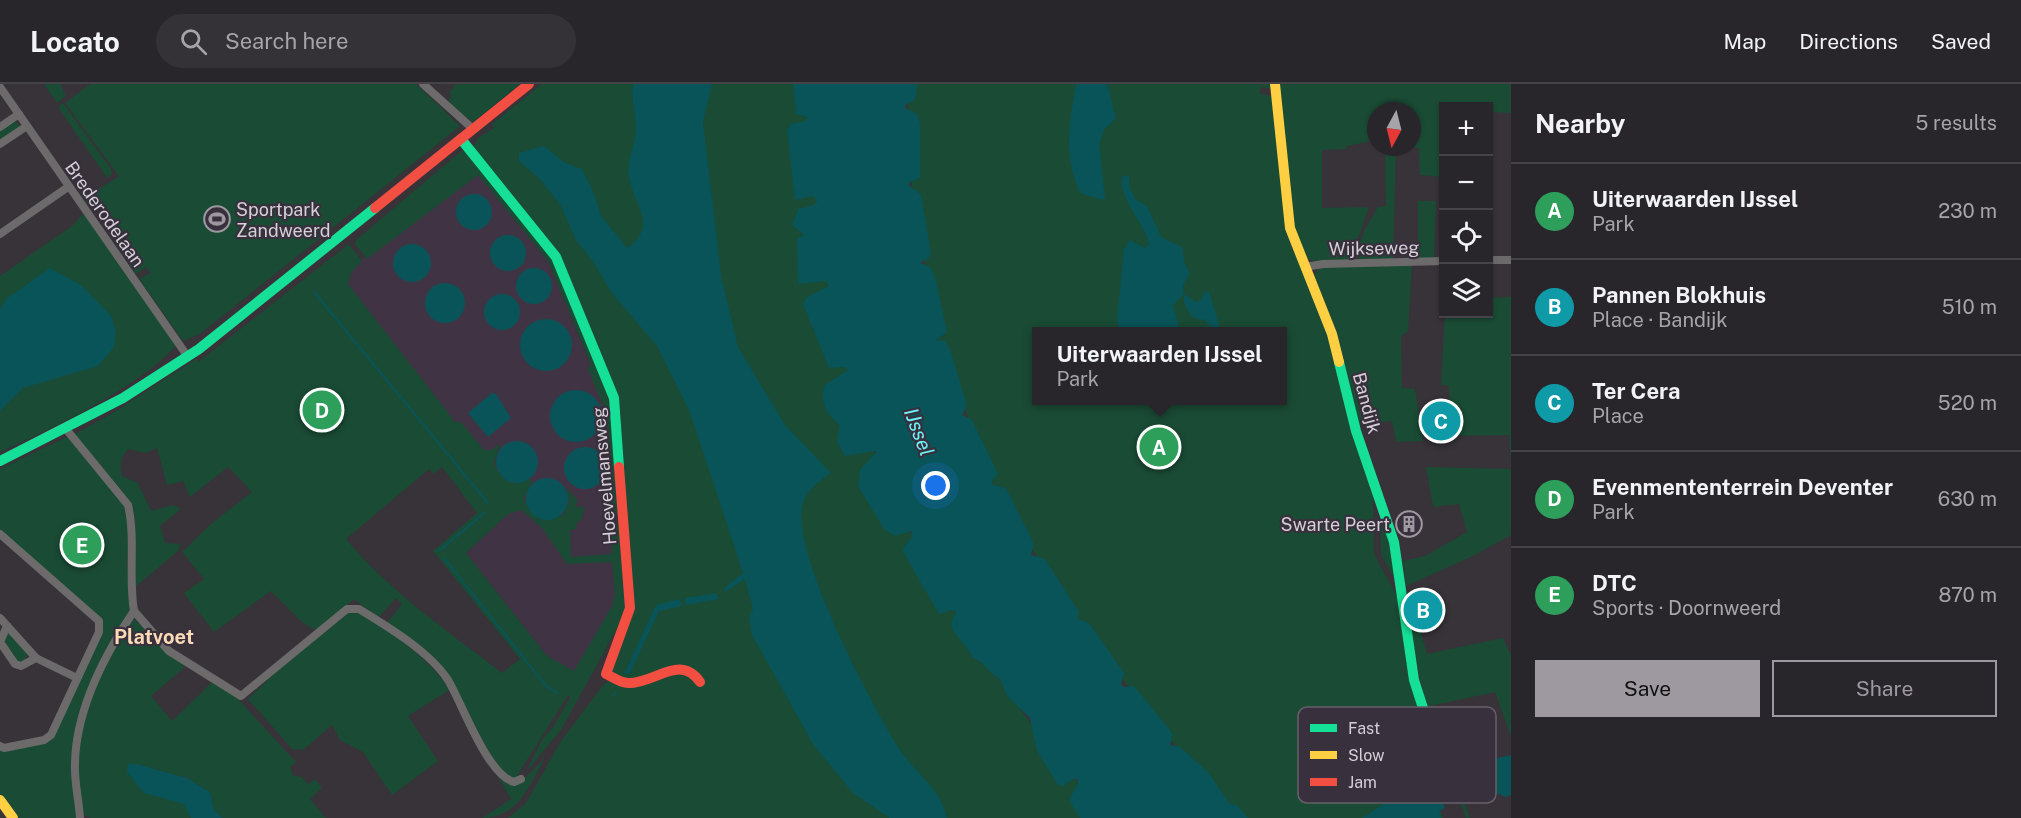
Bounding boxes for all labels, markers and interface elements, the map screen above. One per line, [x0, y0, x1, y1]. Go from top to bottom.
search box [156, 14, 576, 68]
text: Locato [30, 25, 120, 58]
icon: search [177, 25, 210, 58]
text: Search here [225, 28, 348, 54]
text: Map [1724, 29, 1766, 54]
text: Directions [1799, 29, 1898, 54]
text: Saved [1931, 29, 1991, 54]
north arrow [1367, 102, 1421, 156]
map controls [1439, 102, 1493, 318]
button: + [1439, 102, 1493, 156]
text: Nearby [1535, 108, 1625, 139]
text: 5 results [1915, 111, 1997, 135]
button: − [1439, 156, 1493, 210]
street label: Brederodelaan [61, 157, 149, 271]
text: Uiterwaarden IJssel [1592, 186, 1798, 212]
place label: Sportpark Zandweerd [236, 199, 331, 241]
text: A [1547, 199, 1562, 223]
text: 230 m [1938, 199, 1997, 223]
sports icon: Sportpark Zandweerd [202, 204, 232, 234]
button: locate [1439, 210, 1493, 264]
text: Park [1592, 212, 1635, 236]
street label: Wijkseweg [1328, 237, 1420, 259]
button: layers [1439, 264, 1493, 318]
text: Pannen Blokhuis [1592, 282, 1766, 308]
text: B [1548, 295, 1561, 319]
text: 510 m [1942, 295, 1997, 319]
text: Place · Bandijk [1592, 308, 1728, 332]
popup [1032, 327, 1287, 405]
text: Uiterwaarden IJssel [1056, 341, 1263, 367]
text: Park [1056, 367, 1099, 391]
street label: Bandijk [1349, 370, 1385, 436]
text: Ter Cera [1592, 378, 1680, 404]
pin: D [302, 388, 342, 432]
text: C [1547, 391, 1562, 415]
text: 520 m [1938, 391, 1997, 415]
pin: C [1422, 398, 1460, 444]
text: Place [1592, 404, 1644, 428]
water label: IJssel [899, 405, 939, 459]
street label: Hoevelmansweg [588, 406, 620, 546]
pin: A [1140, 424, 1178, 470]
your location [921, 471, 950, 500]
text: Evenmententerrein Deventer [1592, 474, 1893, 500]
text: D [1547, 487, 1562, 511]
text: 630 m [1938, 487, 1997, 511]
text: Park [1592, 500, 1635, 524]
building icon: Swarte Peert [1394, 509, 1424, 539]
place label: Swarte Peert [1281, 514, 1390, 535]
pin: E [62, 522, 101, 568]
text: DTC [1592, 570, 1637, 596]
text: E [1548, 583, 1561, 607]
text: 870 m [1938, 583, 1997, 607]
pin: B [1404, 588, 1442, 632]
text: Sports · Doornweerd [1592, 596, 1781, 620]
district label: Platvoet [114, 625, 194, 649]
button: Save [1535, 660, 1760, 717]
button: Share [1772, 660, 1997, 717]
legend [1298, 707, 1496, 803]
text: Fast [1348, 719, 1380, 738]
text: Slow [1348, 746, 1385, 765]
text: Jam [1348, 773, 1377, 792]

